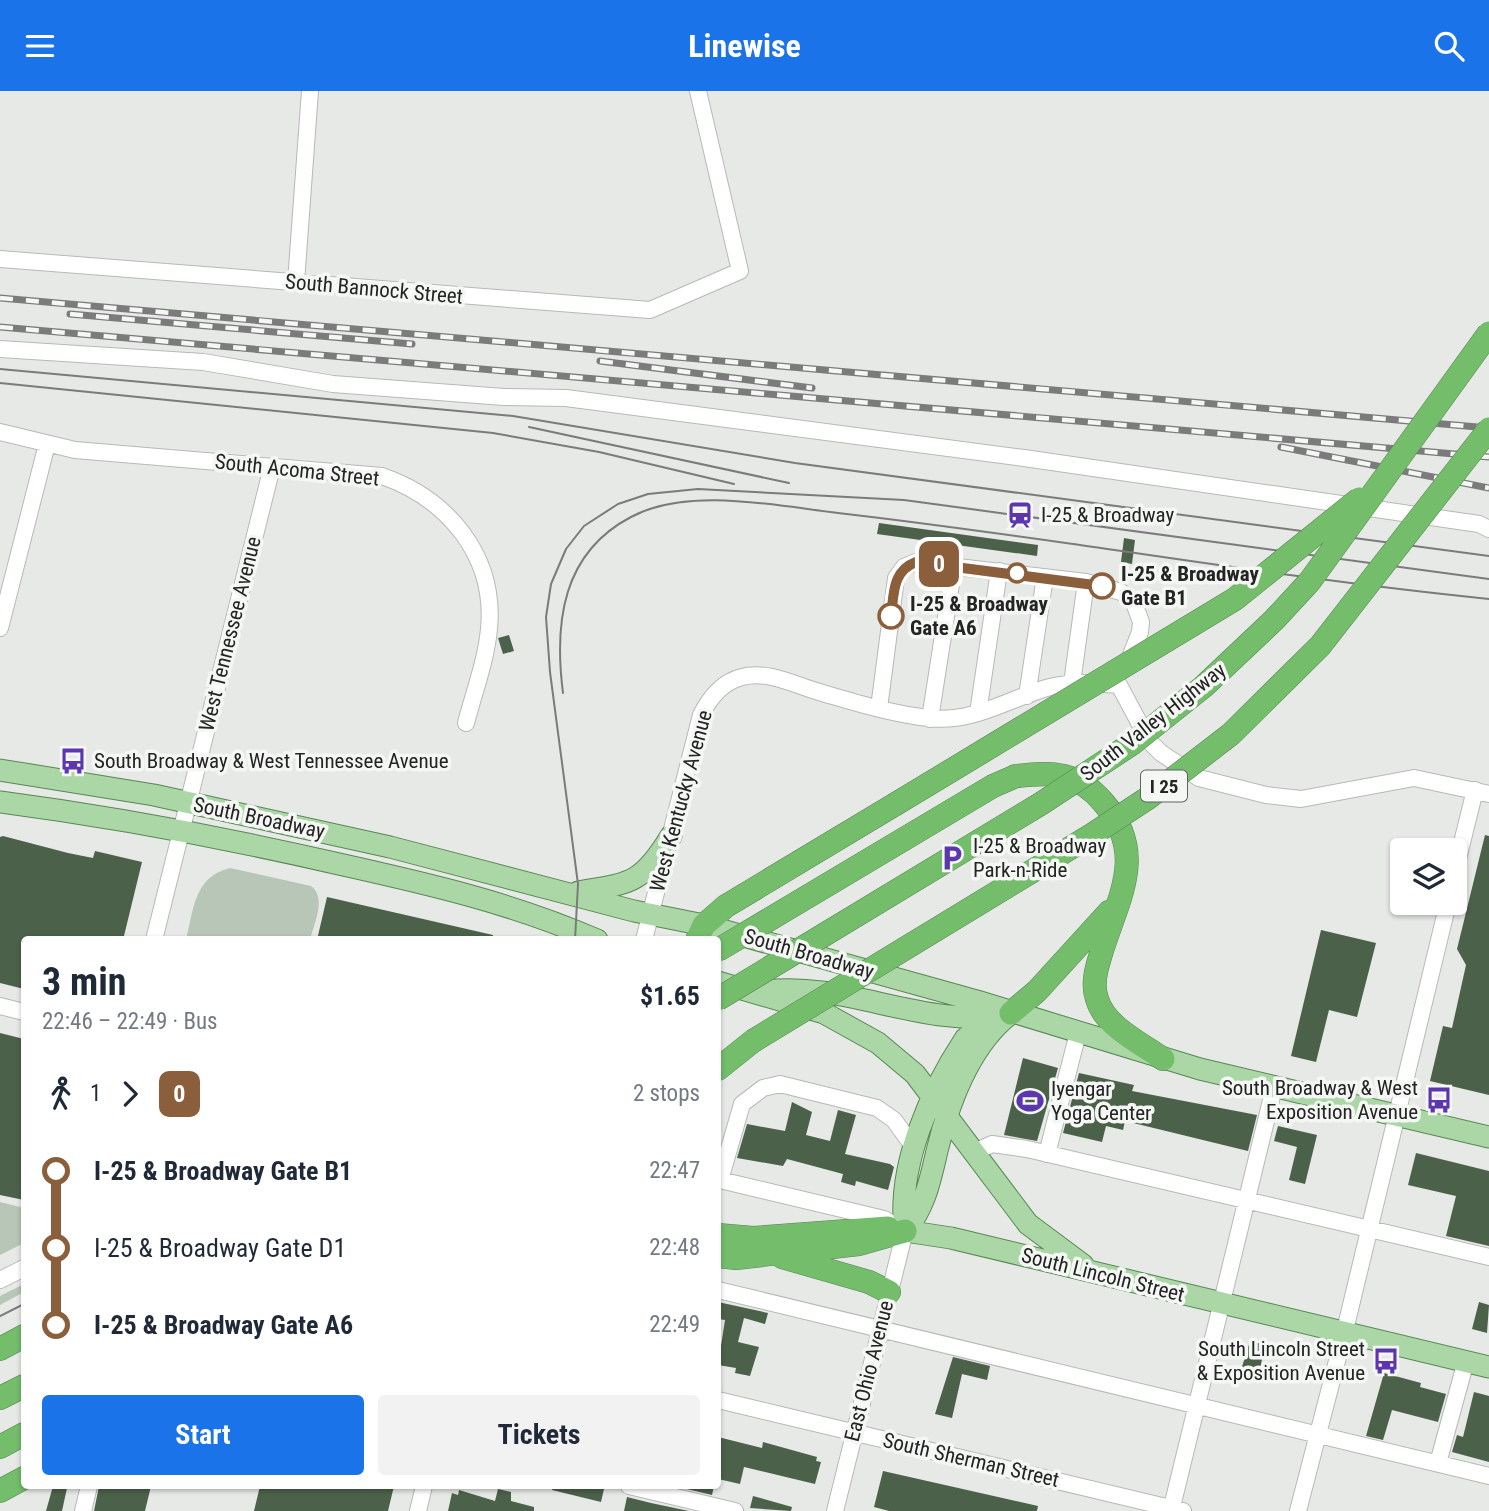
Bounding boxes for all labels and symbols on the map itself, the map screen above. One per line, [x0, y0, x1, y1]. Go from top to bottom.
street label: South Bannock Street [284, 269, 464, 309]
street label: South Acoma Street [214, 449, 380, 491]
station icon: I-25 & Broadway [1005, 500, 1035, 530]
place label: I-25 & Broadway [1041, 503, 1174, 527]
street label: West Tennessee Avenue [194, 534, 266, 734]
line badge: 0 [916, 541, 962, 587]
place label: I-25 & Broadway Gate B1 [1121, 562, 1259, 610]
unlabelled marker [1007, 563, 1027, 583]
marker: I-25 & Broadway Gate B1 [1089, 573, 1115, 599]
place label: I-25 & Broadway Gate A6 [910, 592, 1048, 640]
marker: I-25 & Broadway Gate A6 [878, 603, 904, 629]
street label: South Valley Highway [1076, 658, 1231, 786]
street label: West Kentucky Avenue [645, 707, 717, 894]
bus stop icon: South Broadway & West Tennessee Avenue [58, 746, 88, 776]
place label: South Broadway & West Tennessee Avenue [94, 749, 449, 773]
road number: I 25 [1141, 771, 1187, 801]
street label: South Broadway [191, 792, 327, 844]
place label: I-25 & Broadway Park-n-Ride [973, 834, 1106, 882]
parking icon: I-25 & Broadway Park-n-Ride [937, 843, 967, 873]
street label: South Broadway [741, 924, 877, 984]
place label: South Broadway & West Exposition Avenue [1222, 1076, 1418, 1124]
place label: Iyengar Yoga Center [1051, 1077, 1152, 1125]
bus stop icon: South Broadway & West Exposition Avenue [1424, 1085, 1454, 1115]
sports icon: Iyengar Yoga Center [1015, 1086, 1045, 1116]
street label: South Lincoln Street [1019, 1243, 1187, 1307]
street label: East Ohio Avenue [840, 1298, 898, 1444]
place label: South Lincoln Street & Exposition Avenue [1197, 1337, 1365, 1385]
bus stop icon: South Lincoln Street & Exposition Avenue [1371, 1346, 1401, 1376]
street label: South Sherman Street [881, 1428, 1061, 1492]

